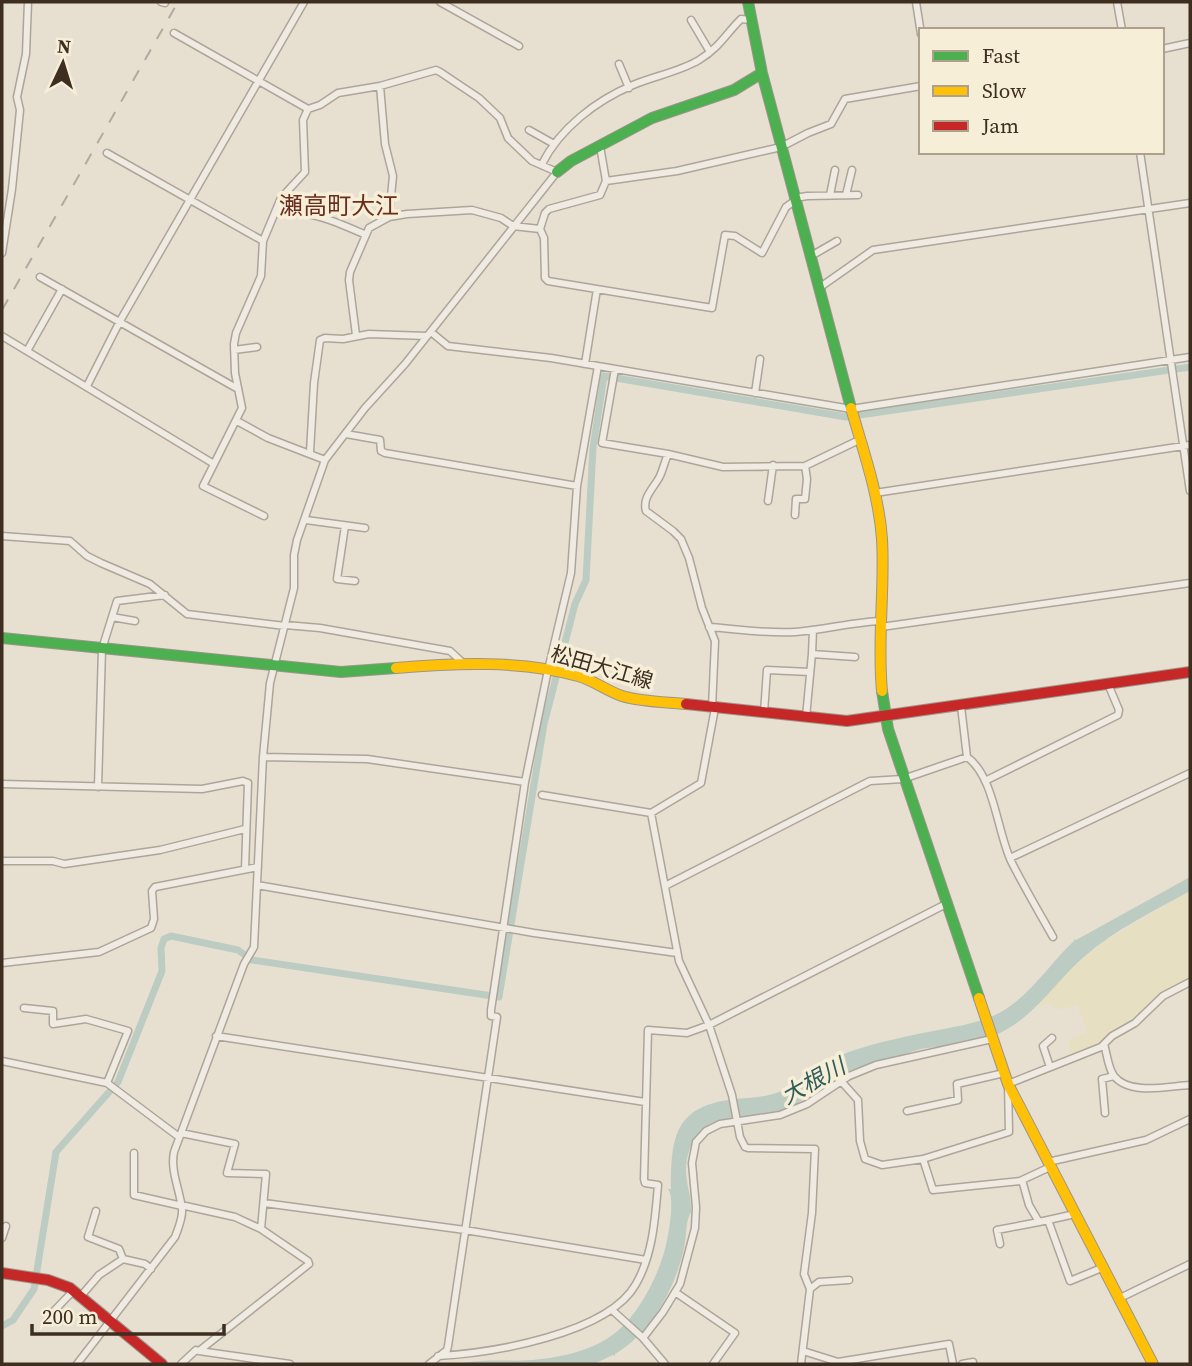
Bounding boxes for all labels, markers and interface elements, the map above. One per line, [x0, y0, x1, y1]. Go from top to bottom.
north arrow [28, 28, 98, 98]
legend [919, 28, 1164, 154]
text: N [56, 33, 72, 60]
text: Fast [982, 41, 1020, 70]
text: Slow [982, 76, 1026, 105]
text: Jam [981, 111, 1019, 140]
district label: 瀬高町大江 [279, 189, 399, 222]
street label: 松田大江線 [548, 639, 656, 695]
water label: 大根川 [775, 1049, 854, 1112]
scale bar [32, 1292, 224, 1336]
text: 200 m [42, 1302, 97, 1331]

